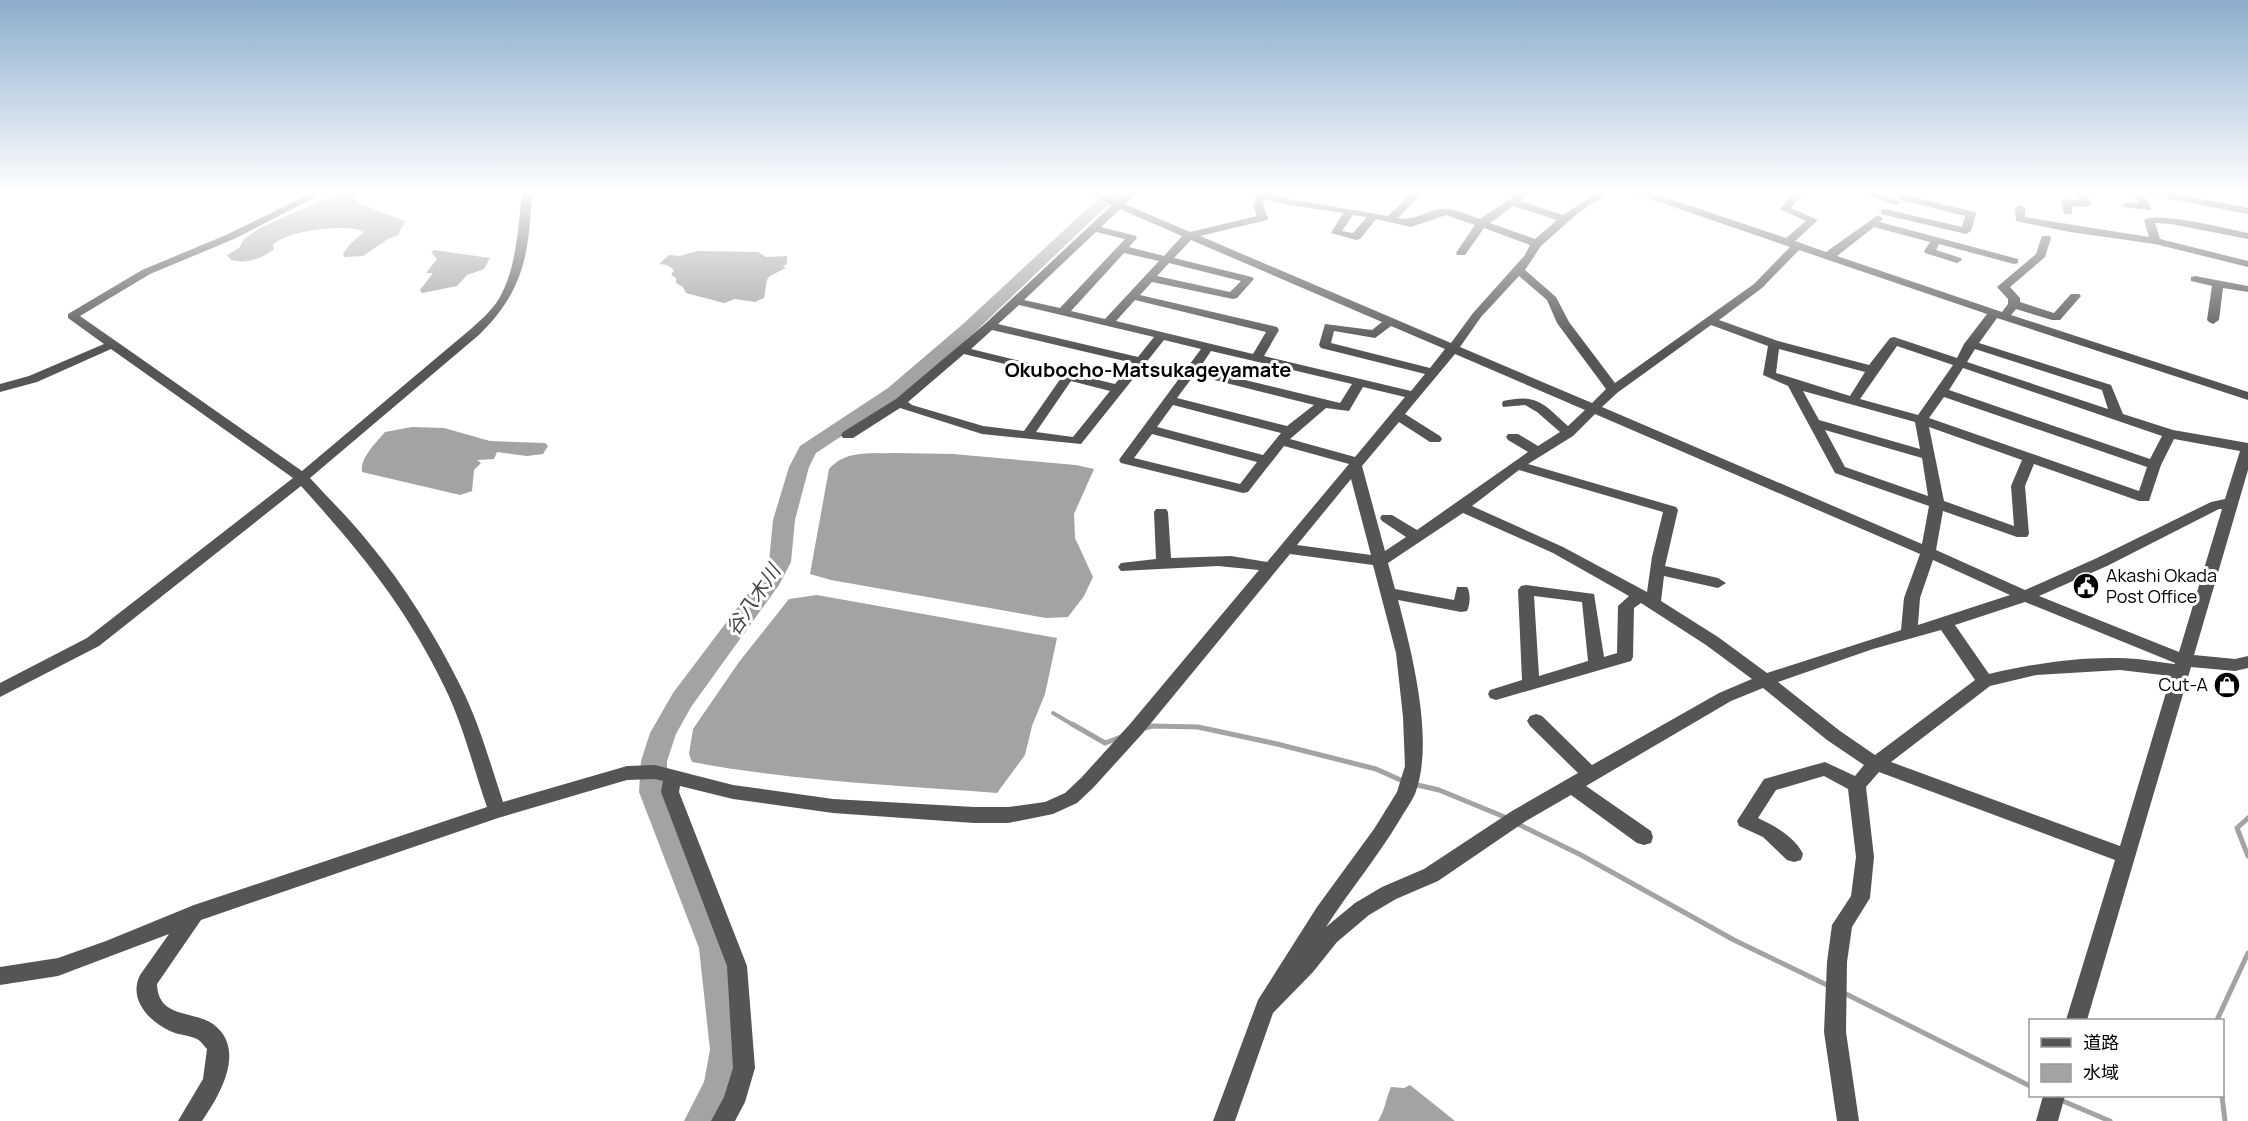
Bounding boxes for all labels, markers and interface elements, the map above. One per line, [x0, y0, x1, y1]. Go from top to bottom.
district label: Okubocho-Matsukageyamate [1005, 356, 1291, 383]
water label: 谷八木川 [719, 557, 787, 640]
place label: Akashi Okada Post Office [2106, 563, 2217, 608]
public building icon: Akashi Okada Post Office [2071, 571, 2101, 601]
shop icon: Cut-A [2212, 670, 2242, 700]
place label: Cut-A [2159, 672, 2209, 696]
legend [2029, 1019, 2224, 1097]
text: 道路 [2083, 1030, 2119, 1054]
text: 水域 [2083, 1060, 2119, 1084]

